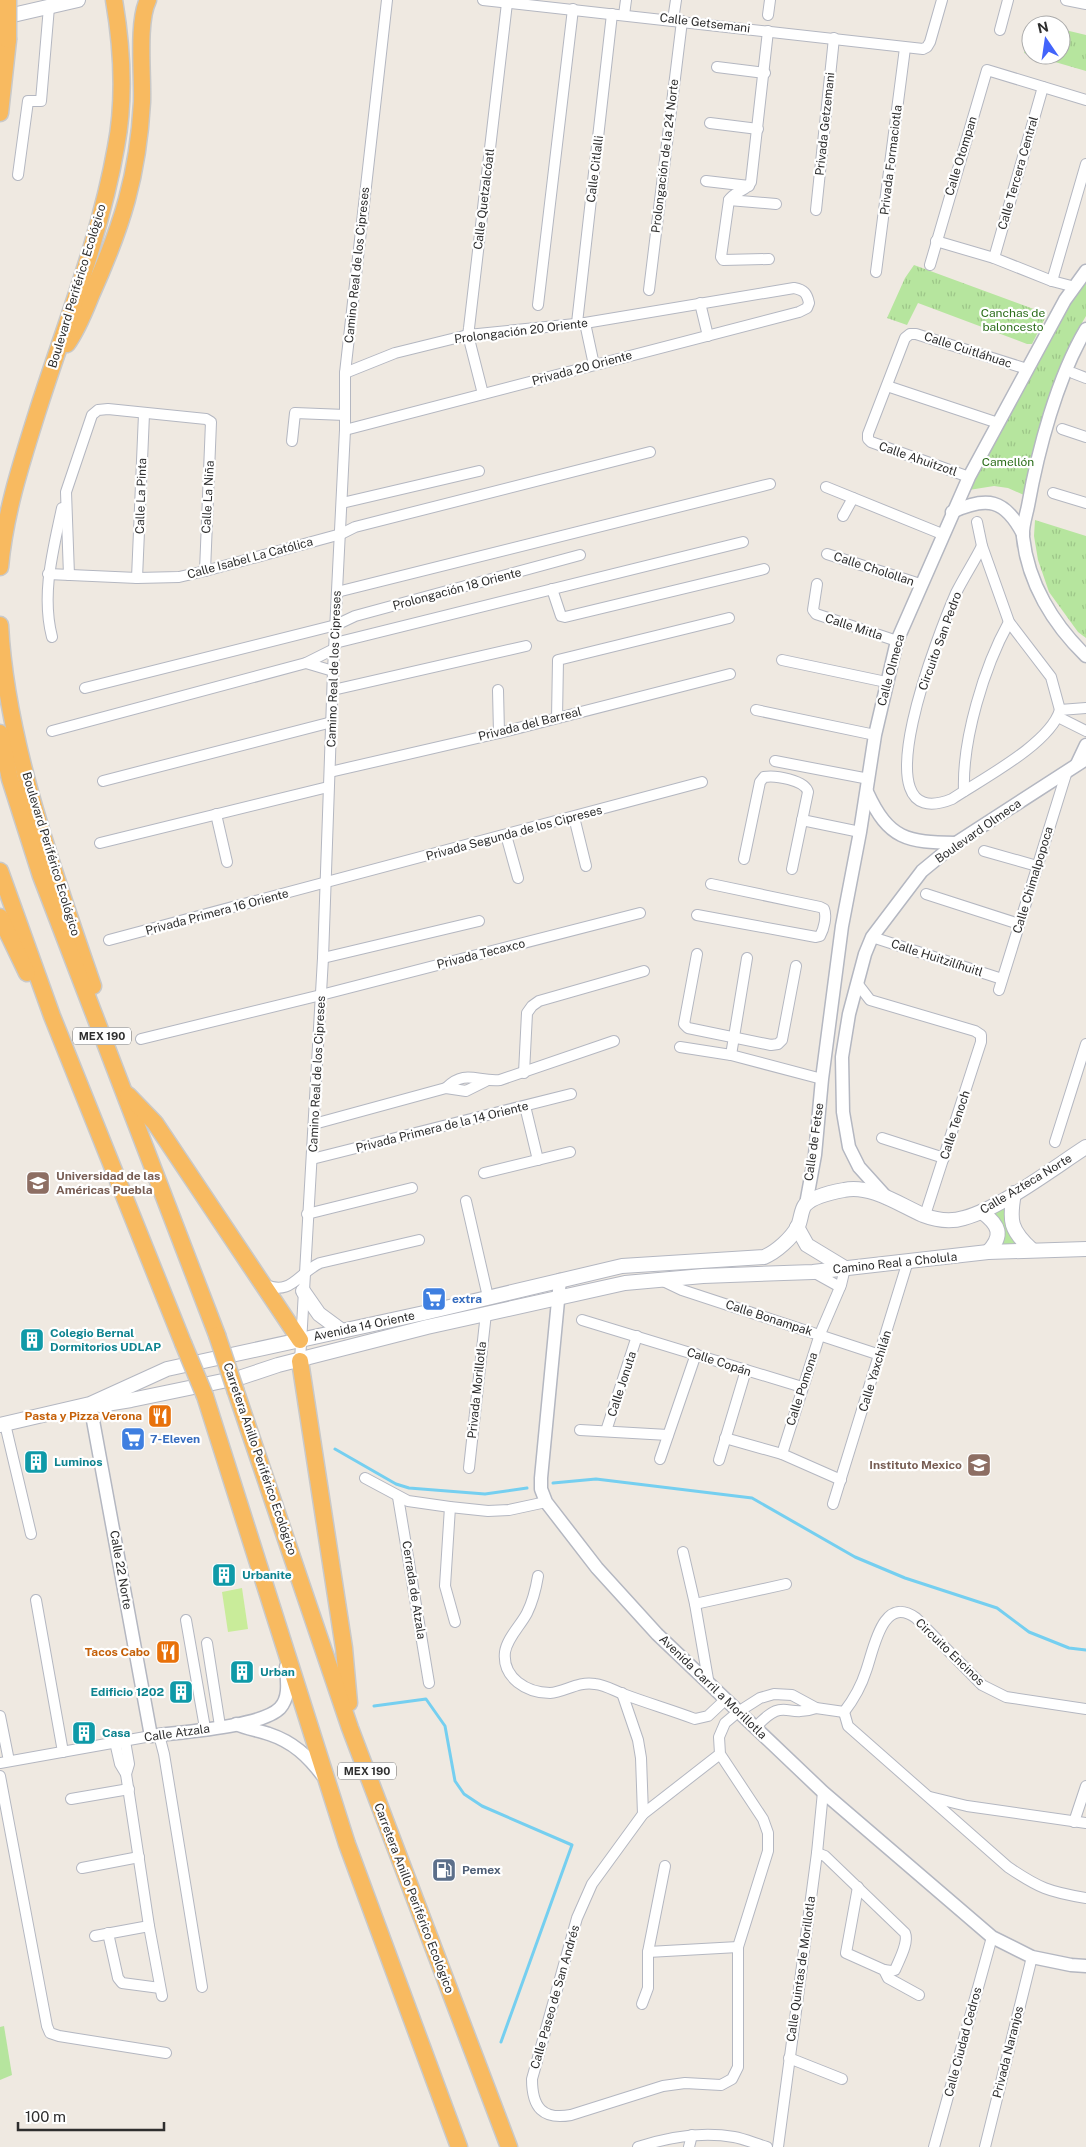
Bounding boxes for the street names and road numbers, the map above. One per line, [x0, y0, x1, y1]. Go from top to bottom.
street label: Calle Getsemani [659, 11, 751, 35]
street label: Privada Getzemani [813, 72, 837, 176]
street label: Prolongación de la 24 Norte [649, 78, 681, 234]
street label: Privada Formaciotla [877, 104, 905, 216]
street label: Calle Tercera Central [995, 114, 1041, 231]
street label: Calle Otompan [942, 115, 980, 197]
street label: Calle Citlalli [584, 135, 606, 203]
street label: Calle Quetzalcóatl [471, 147, 497, 250]
street label: Camino Real de los Cipreses [342, 186, 372, 344]
street label: Boulevard Periférico Ecológico [45, 202, 109, 370]
street label: Prolongación 20 Oriente [453, 316, 589, 346]
street label: Calle Cuitláhuac [922, 329, 1014, 371]
street label: Privada 20 Oriente [530, 348, 634, 388]
street label: Calle Ahuitzotl [877, 439, 959, 479]
street label: Calle La Pinta [133, 458, 149, 534]
street label: Calle La Niña [199, 460, 217, 534]
street label: Calle Isabel La Católica [186, 534, 314, 582]
street label: Calle Cholollan [832, 549, 916, 589]
street label: Prolongación 18 Oriente [391, 565, 523, 613]
street label: Camino Real de los Cipreses [324, 590, 344, 748]
street label: Circuito San Pedro [916, 590, 964, 692]
street label: Calle Mitla [823, 611, 885, 643]
street label: Calle Olmeca [875, 633, 907, 707]
street label: Privada del Barreal [477, 704, 583, 744]
street label: Boulevard Periférico Ecológico [19, 770, 83, 938]
street label: Boulevard Olmeca [932, 796, 1024, 866]
street label: Privada Segunda de los Cipreses [424, 803, 604, 863]
street label: Calle Chimalpopoca [1010, 825, 1056, 935]
street label: Privada Primera 16 Oriente [144, 886, 290, 938]
street label: Privada Tecaxco [435, 936, 527, 972]
street label: Calle Huitzilíhuitl [889, 937, 985, 980]
street label: Camino Real de los Cipreses [306, 995, 328, 1153]
road number: MEX 190 [73, 1028, 131, 1044]
street label: Calle Tenoch [937, 1089, 973, 1161]
street label: Privada Primera de la 14 Oriente [354, 1099, 530, 1155]
street label: Calle de Fetse [802, 1102, 826, 1182]
street label: Calle Azteca Norte [978, 1151, 1075, 1217]
street label: Camino Real a Cholula [832, 1250, 958, 1276]
street label: Calle Bonampak [724, 1297, 814, 1339]
street label: Avenida 14 Oriente [312, 1308, 416, 1344]
street label: Calle Yaxchilán [856, 1329, 894, 1413]
street label: Privada Morillotla [465, 1341, 489, 1439]
street label: Calle Copán [685, 1345, 753, 1379]
street label: Calle Jonuta [605, 1350, 639, 1418]
street label: Calle Pomona [784, 1351, 820, 1427]
street label: Carretera Anillo Periférico Ecológico [220, 1361, 300, 1557]
street label: Calle 22 Norte [107, 1529, 135, 1611]
street label: Cerrada de Atzala [399, 1540, 429, 1640]
street label: Circuito Encinos [913, 1616, 987, 1688]
street label: Avenida Carril a Morillotla [656, 1632, 770, 1742]
street label: Calle Atzala [143, 1721, 211, 1745]
road number: MEX 190 [338, 1762, 396, 1780]
street label: Carretera Anillo Periférico Ecológico [371, 1801, 457, 1995]
street label: Calle Quintas de Morillotla [784, 1895, 818, 2043]
street label: Calle Paseo de San Andrés [528, 1923, 582, 2071]
street label: Calle Ciudad Cedros [942, 1986, 984, 2098]
street label: Privada Naranjos [990, 2005, 1026, 2099]

